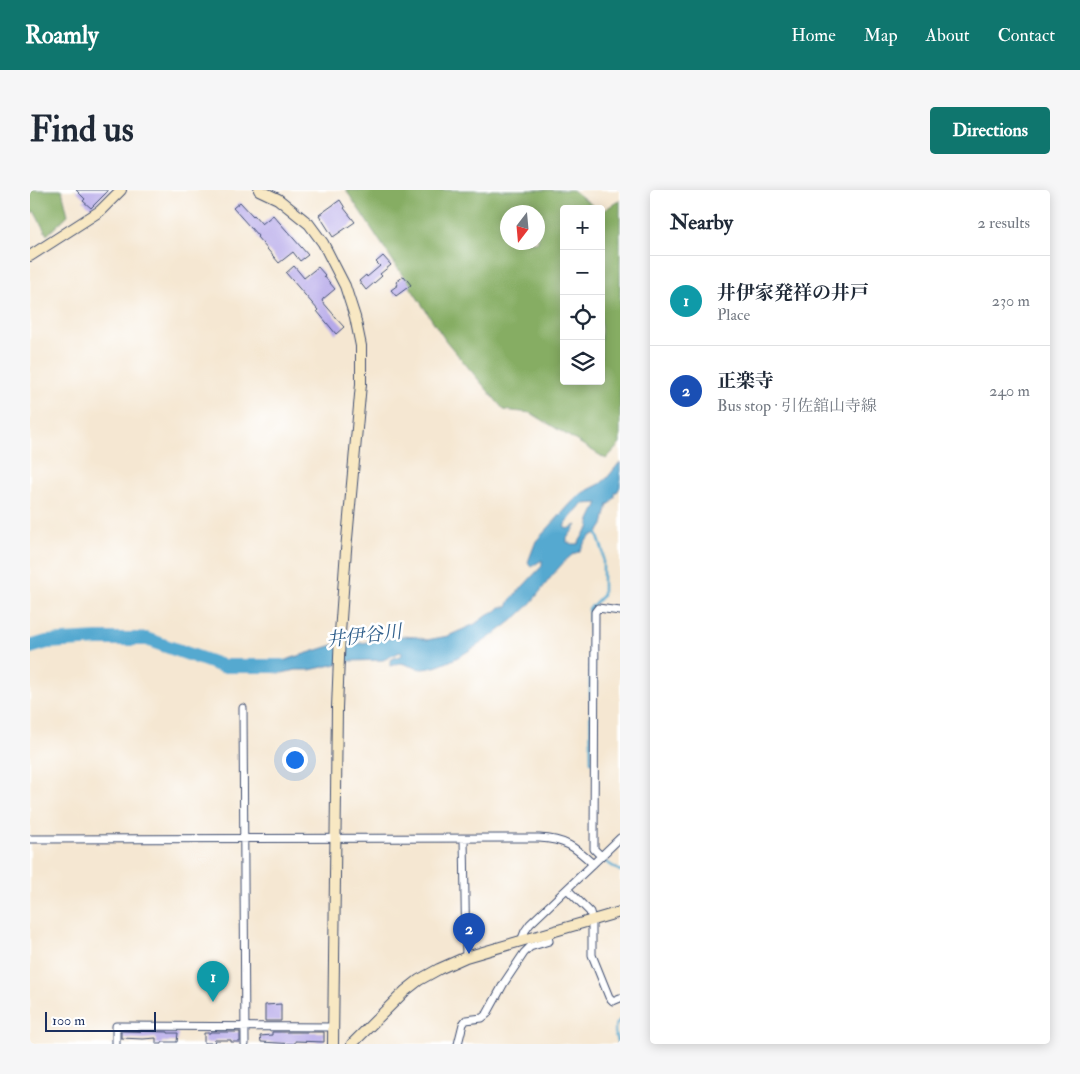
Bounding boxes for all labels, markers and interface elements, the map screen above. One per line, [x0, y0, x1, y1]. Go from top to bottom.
text: Roamly [25, 20, 99, 51]
text: Home [791, 24, 836, 47]
text: Map [864, 24, 898, 47]
text: About [926, 24, 970, 47]
text: Contact [998, 24, 1055, 47]
button: Directions [930, 107, 1050, 154]
text: Find us [30, 108, 134, 152]
north arrow [500, 205, 545, 250]
map controls [560, 205, 605, 385]
button: + [560, 205, 605, 250]
text: Nearby [670, 209, 733, 236]
text: 2 results [977, 213, 1030, 233]
button: − [560, 250, 605, 295]
text: 井伊家発祥の井戸 [717, 281, 869, 305]
text: 1 [683, 291, 689, 311]
text: 230 m [992, 291, 1030, 311]
button: locate [560, 295, 605, 340]
text: Place [717, 305, 750, 325]
button: layers [560, 340, 605, 385]
text: 正楽寺 [717, 369, 774, 393]
text: 2 [682, 381, 690, 401]
text: 240 m [989, 381, 1030, 401]
text: Bus stop · 引佐舘山寺線 [717, 396, 877, 416]
water label: 井伊谷川 [325, 619, 405, 653]
your location [282, 747, 308, 773]
pin: 2 [453, 913, 485, 954]
pin: 1 [197, 961, 229, 1002]
scale bar [45, 1009, 156, 1032]
text: 100 m [52, 1012, 85, 1029]

